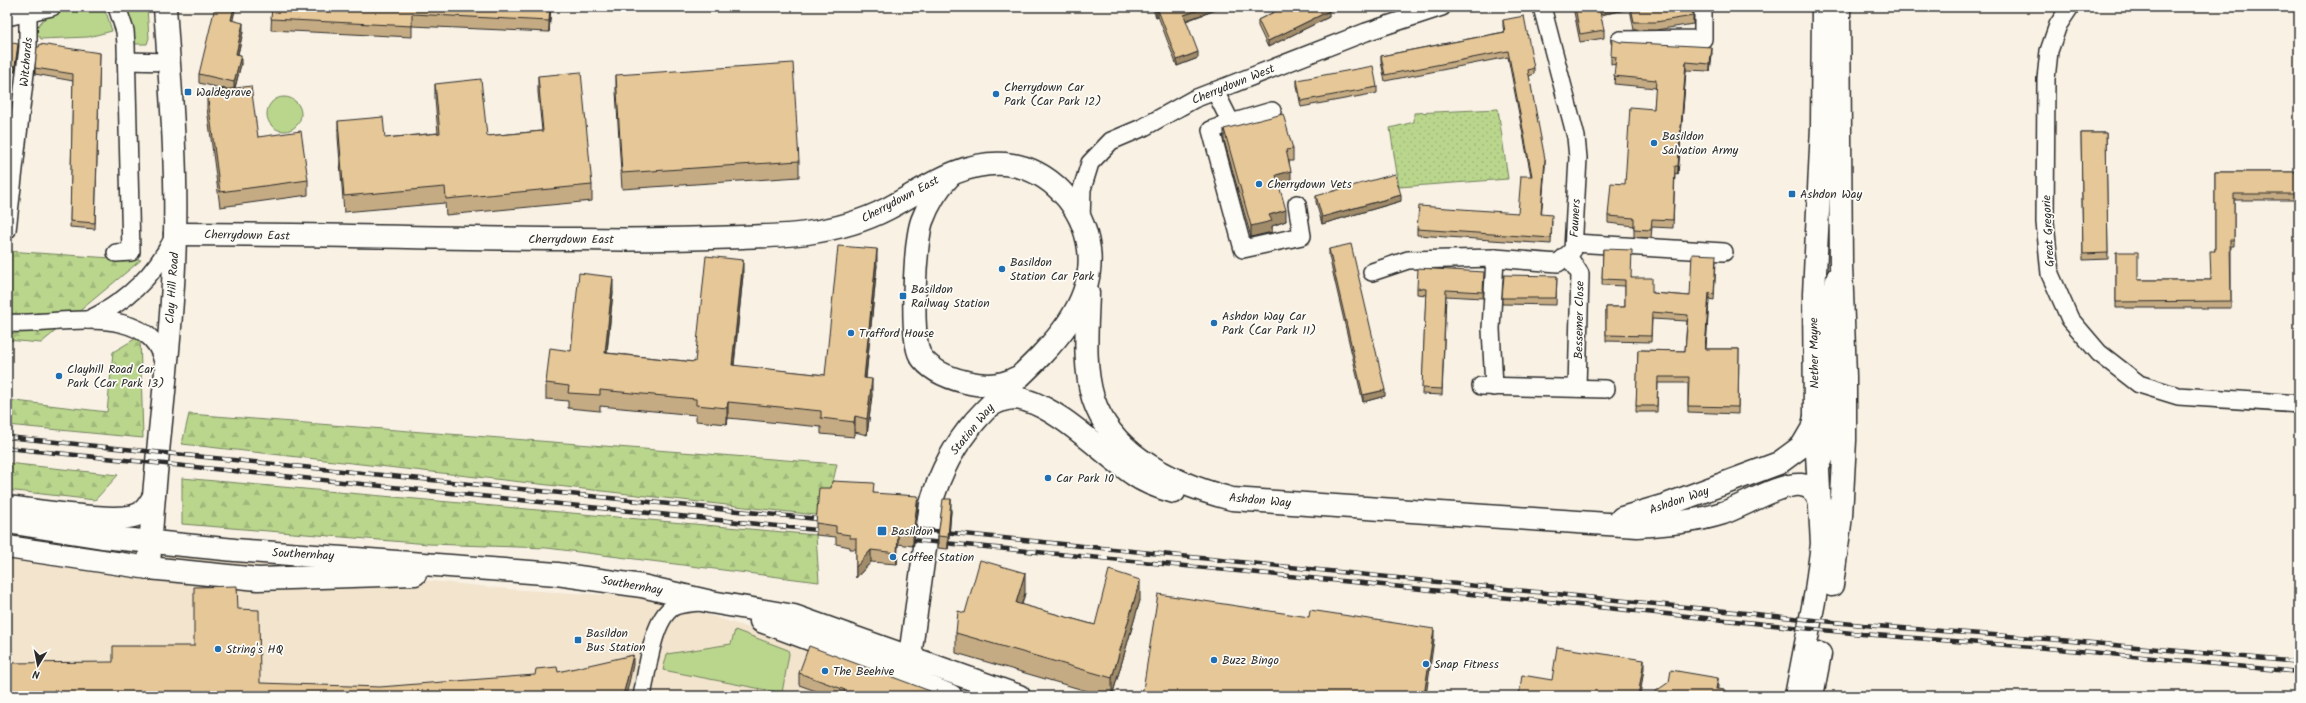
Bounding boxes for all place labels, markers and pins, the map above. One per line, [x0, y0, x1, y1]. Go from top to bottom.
place label: Cherrydown Car Park (Car Park 12) [1004, 78, 1101, 111]
place label: Waldegrave [196, 83, 252, 102]
marker: Waldegrave [183, 87, 193, 97]
marker: Cherrydown Car Park (Car Park 12) [991, 89, 1001, 99]
place label: Basildon Salvation Army [1662, 127, 1739, 160]
marker: Basildon Salvation Army [1649, 138, 1659, 148]
place label: Cherrydown Vets [1267, 175, 1352, 194]
marker: Cherrydown Vets [1254, 179, 1264, 189]
place label: Ashdon Way [1800, 185, 1862, 204]
marker: Ashdon Way [1787, 189, 1797, 199]
place label: Basildon Station Car Park [1010, 253, 1095, 286]
marker: Basildon Station Car Park [997, 264, 1007, 274]
place label: Basildon Railway Station [911, 280, 990, 313]
marker: Basildon Railway Station [898, 291, 908, 301]
place label: Ashdon Way Car Park (Car Park 11) [1222, 307, 1316, 340]
marker: Ashdon Way Car Park (Car Park 11) [1209, 318, 1219, 328]
place label: Trafford House [859, 324, 935, 343]
marker: Trafford House [846, 328, 856, 338]
place label: Clayhill Road Car Park (Car Park 13) [67, 360, 164, 393]
marker: Clayhill Road Car Park (Car Park 13) [54, 371, 64, 381]
place label: Car Park 10 [1056, 469, 1114, 488]
marker: Car Park 10 [1043, 473, 1053, 483]
place label: Basildon [891, 522, 933, 541]
marker: Basildon [876, 525, 888, 537]
place label: Coffee Station [901, 548, 974, 567]
marker: Coffee Station [888, 552, 898, 562]
place label: Basildon Bus Station [586, 624, 645, 657]
marker: Basildon Bus Station [573, 635, 583, 645]
place label: String's HQ [226, 640, 284, 659]
marker: String's HQ [213, 644, 223, 654]
place label: Buzz Bingo [1222, 651, 1279, 670]
marker: Buzz Bingo [1209, 655, 1219, 665]
place label: Snap Fitness [1434, 655, 1499, 674]
marker: Snap Fitness [1421, 659, 1431, 669]
place label: The Beehive [833, 662, 895, 681]
marker: The Beehive [820, 666, 830, 676]

